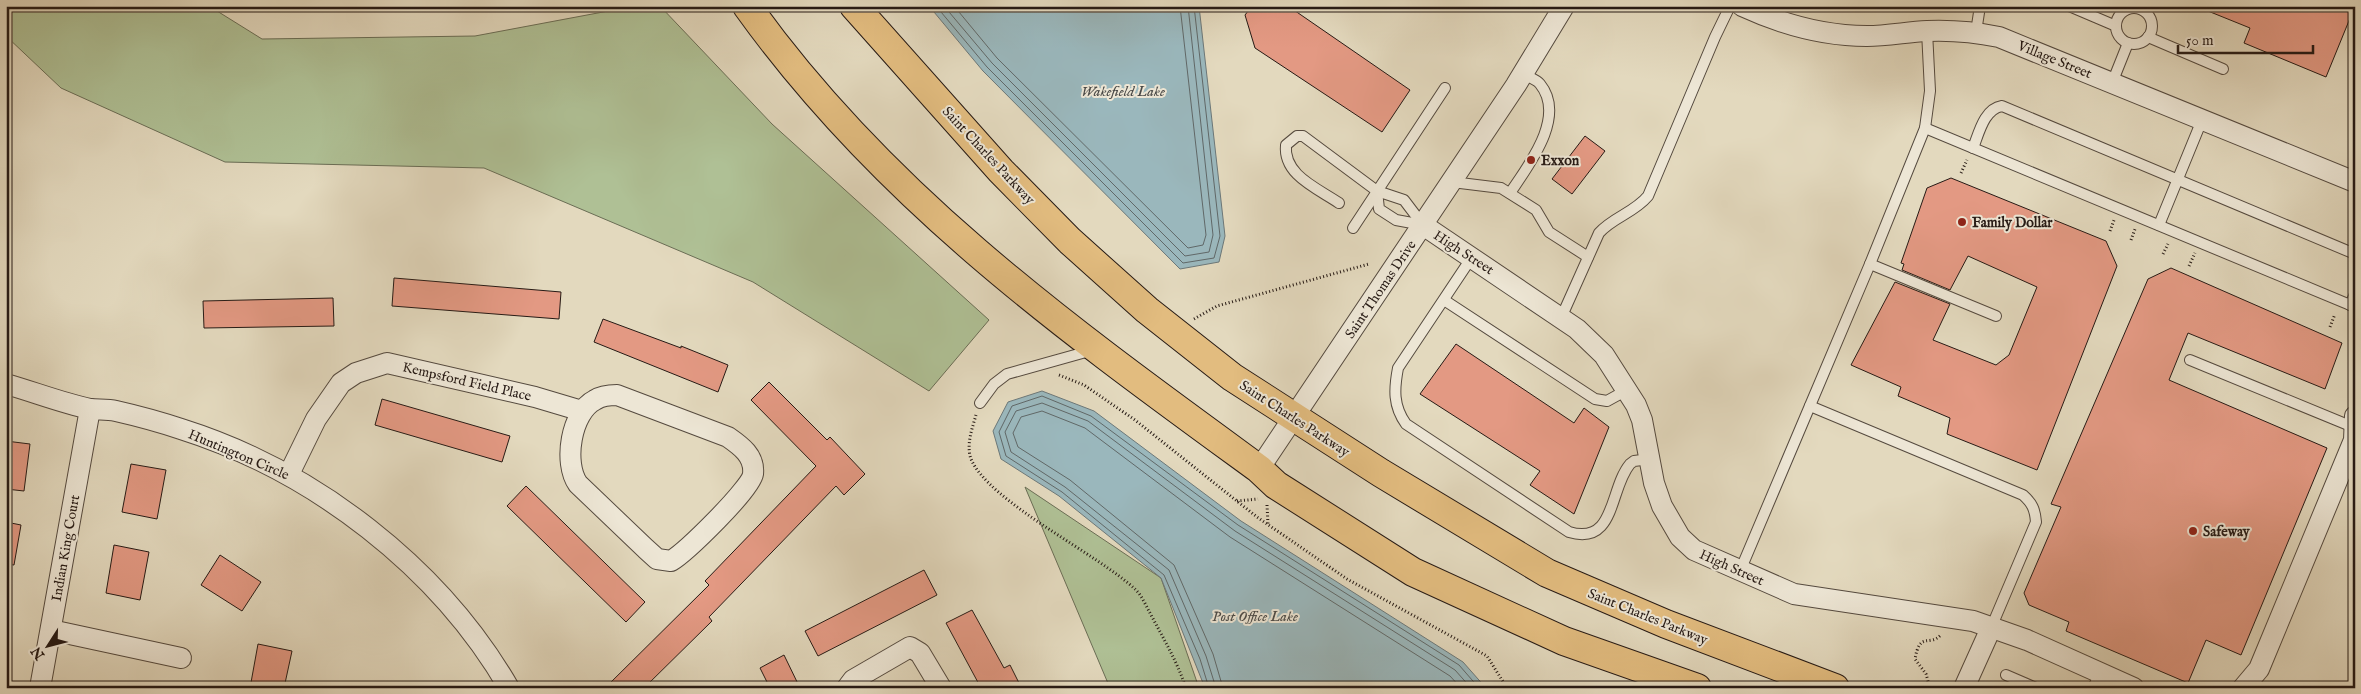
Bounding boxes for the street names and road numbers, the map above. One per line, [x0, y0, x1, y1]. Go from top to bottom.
street label: Village Street [2014, 37, 2095, 83]
street label: Saint Charles Parkway [938, 103, 1038, 209]
street label: High Street [1430, 227, 1497, 279]
street label: Saint Thomas Drive [1341, 236, 1421, 342]
street label: Kempsford Field Place [401, 358, 534, 406]
street label: Saint Charles Parkway [1236, 377, 1353, 461]
street label: Huntington Circle [185, 426, 292, 485]
street label: Indian King Court [48, 493, 84, 603]
street label: High Street [1697, 546, 1767, 590]
street label: Saint Charles Parkway [1585, 585, 1710, 649]

